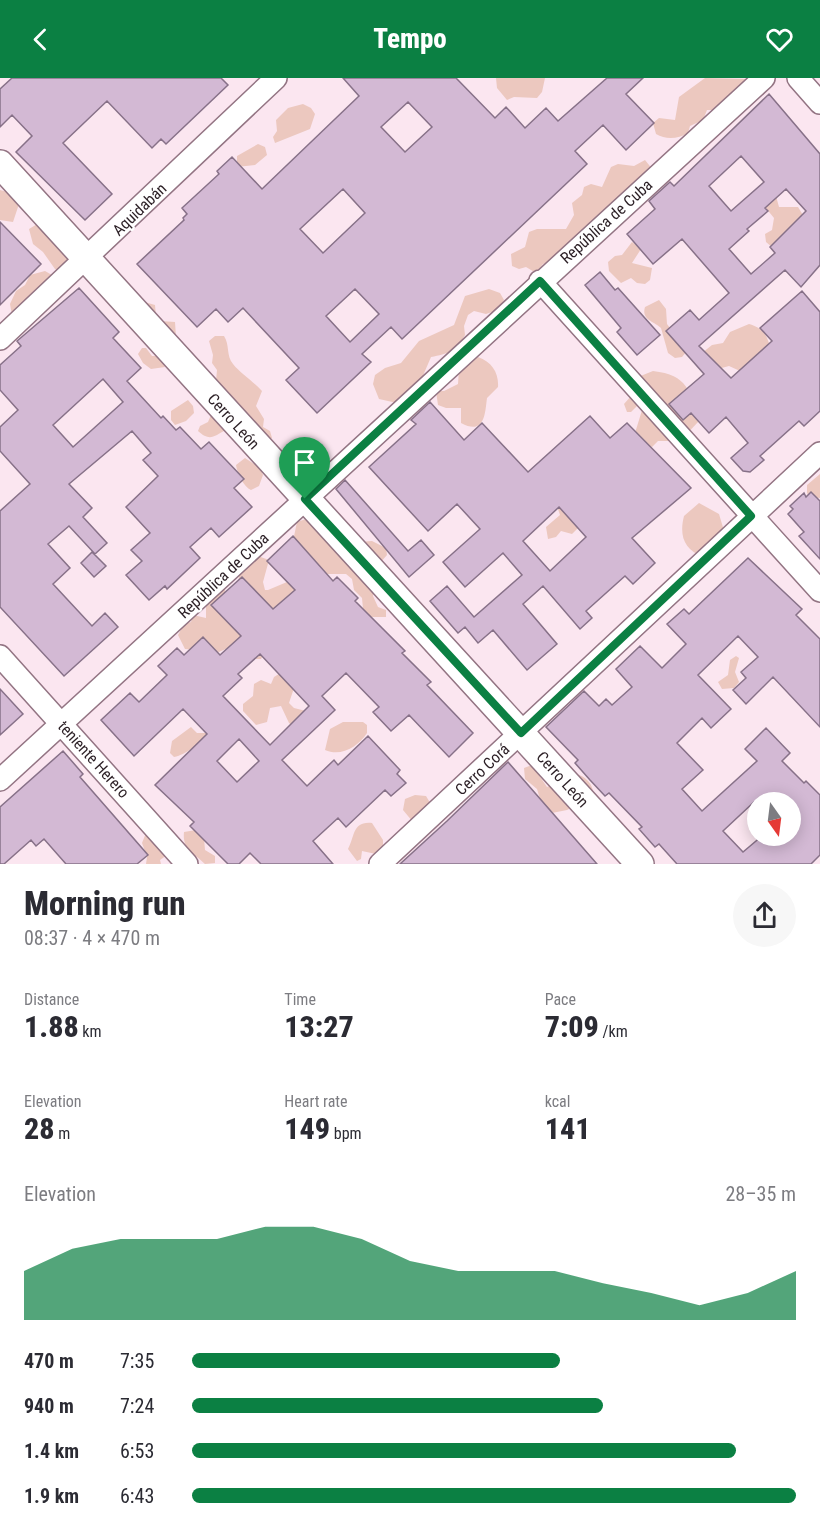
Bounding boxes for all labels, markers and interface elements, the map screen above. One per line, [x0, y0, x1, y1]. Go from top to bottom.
icon: back [24, 23, 57, 56]
text: Tempo [373, 23, 447, 55]
icon: heart [763, 23, 796, 56]
street label: República de Cuba [556, 175, 656, 268]
street label: Aquidabán [108, 179, 170, 240]
street label: Cerro León [204, 389, 264, 453]
pin [279, 437, 330, 499]
icon: arrive [288, 446, 321, 479]
street label: República de Cuba [174, 529, 273, 622]
street label: teniente Herero [54, 717, 133, 802]
street label: Cerro Corá [451, 740, 513, 799]
street label: Cerro León [533, 747, 593, 811]
north arrow [747, 792, 801, 846]
map controls [747, 792, 801, 846]
text: Morning run [24, 884, 186, 923]
button: share [733, 884, 796, 947]
text: 08:37 · 4 × 470 m [24, 926, 160, 950]
text: Distance [24, 990, 79, 1009]
text: Time [284, 990, 316, 1009]
text: Pace [545, 990, 576, 1009]
text: 1.88 [24, 1009, 79, 1044]
text: 13:27 [284, 1009, 354, 1044]
text: 7:09 [545, 1009, 599, 1044]
text: km [79, 1022, 102, 1041]
text: /km [599, 1022, 628, 1041]
text: Elevation [24, 1092, 82, 1111]
text: Heart rate [284, 1092, 348, 1111]
text: kcal [545, 1092, 570, 1111]
text: 28 [24, 1111, 55, 1146]
text: 149 [284, 1111, 330, 1146]
text: 141 [545, 1111, 590, 1146]
text: m [55, 1124, 70, 1143]
text: bpm [330, 1124, 362, 1143]
text: Elevation [24, 1182, 96, 1206]
text: 28–35 m [725, 1182, 796, 1206]
text: 470 m [24, 1349, 74, 1373]
text: 7:35 [120, 1349, 154, 1373]
text: 940 m [24, 1394, 74, 1418]
text: 7:24 [120, 1394, 154, 1418]
text: 1.4 km [24, 1439, 79, 1463]
text: 6:53 [120, 1439, 154, 1463]
text: 1.9 km [24, 1484, 79, 1508]
text: 6:43 [120, 1484, 154, 1508]

